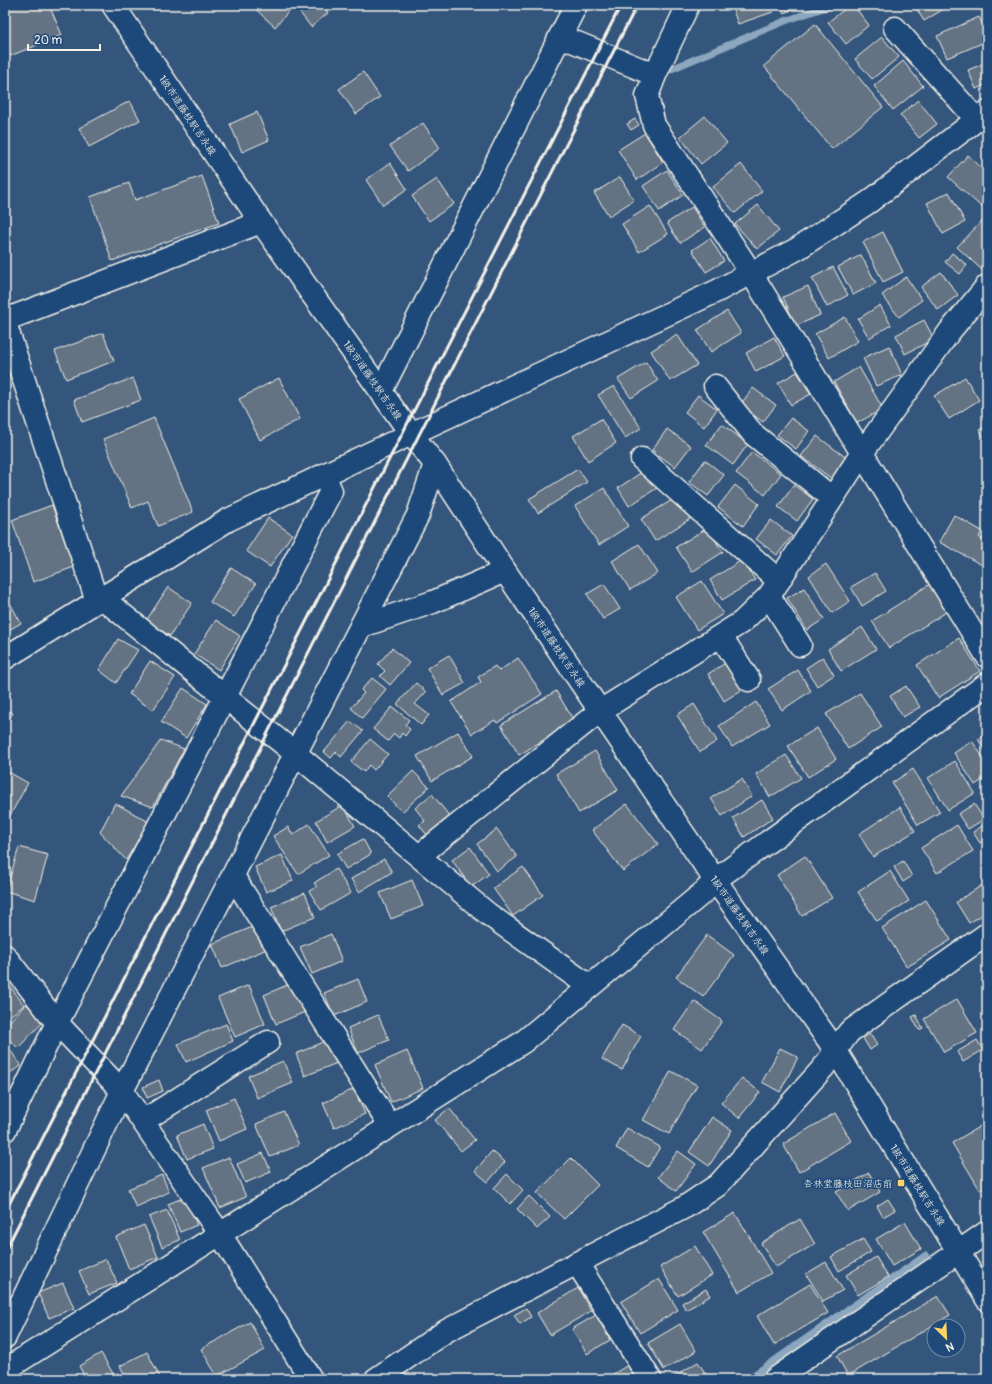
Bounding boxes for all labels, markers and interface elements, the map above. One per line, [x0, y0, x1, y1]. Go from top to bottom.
scale bar [28, 26, 100, 52]
text: 20 m [34, 33, 63, 48]
street label: 1級市道藤枝駅吉永線 [156, 73, 218, 158]
street label: 1級市道藤枝駅吉永線 [340, 339, 404, 422]
street label: 1級市道藤枝駅吉永線 [525, 605, 587, 690]
street label: 1級市道藤枝駅吉永線 [707, 874, 771, 957]
street label: 1級市道藤枝駅吉永線 [887, 1143, 947, 1229]
place label: 杏林堂藤枝田沼店前 [803, 1178, 893, 1190]
marker: 杏林堂藤枝田沼店前 [896, 1178, 906, 1188]
north arrow [926, 1318, 966, 1358]
text: N [943, 1339, 956, 1354]

